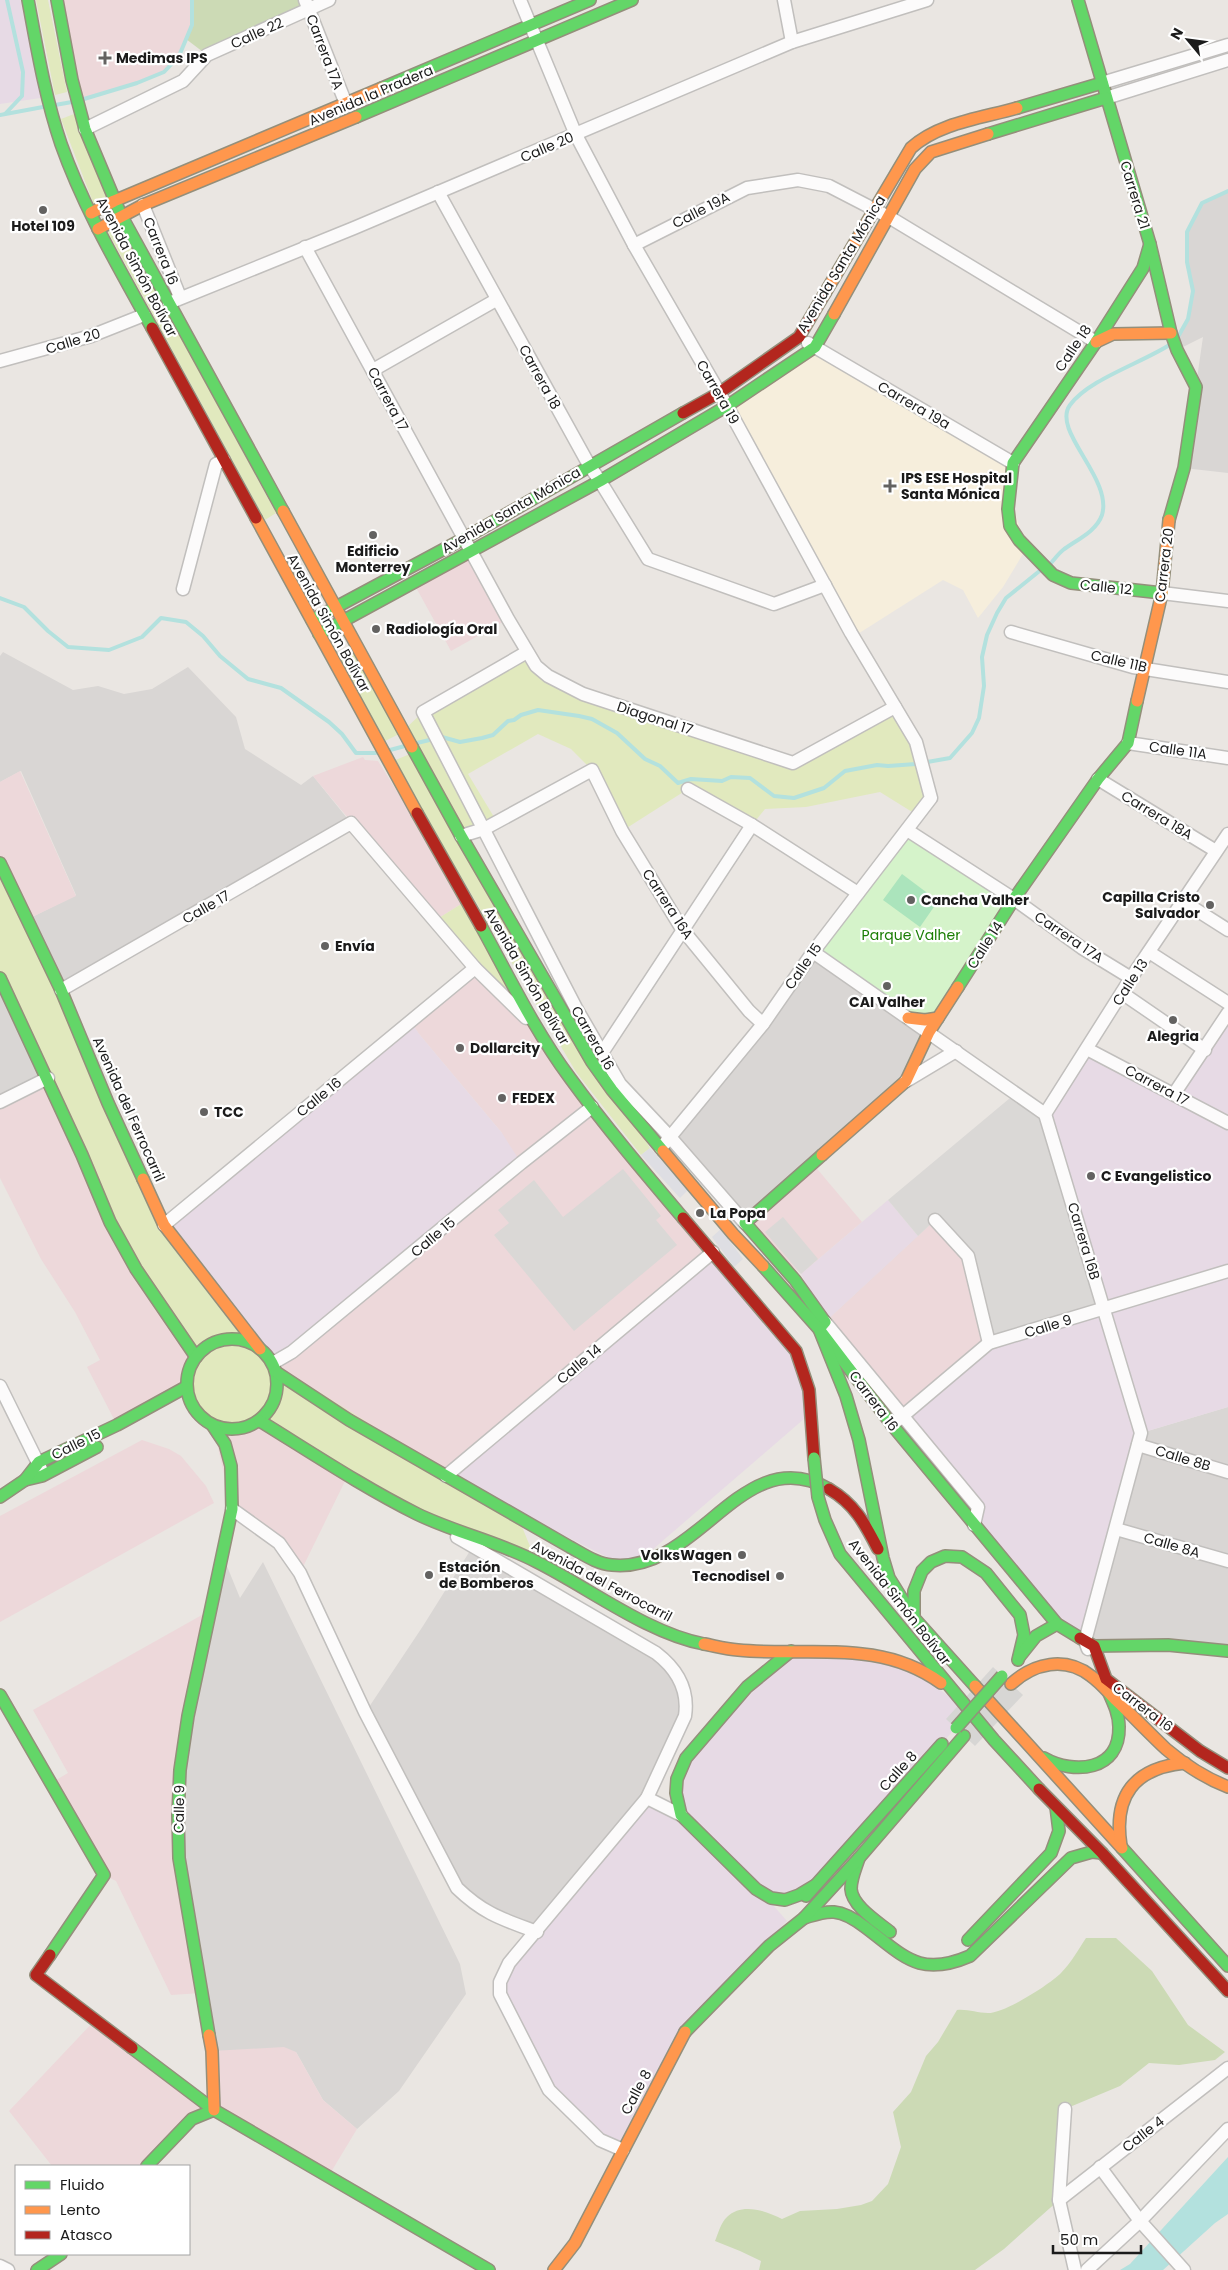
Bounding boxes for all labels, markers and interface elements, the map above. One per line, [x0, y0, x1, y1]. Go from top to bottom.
street label: Carrera 17A [301, 11, 349, 93]
street label: Calle 22 [227, 13, 287, 53]
north arrow [1163, 15, 1213, 65]
text: N [1165, 24, 1188, 43]
place label: Medimas IPS [116, 48, 208, 68]
marker: Medimas IPS [98, 51, 112, 65]
street label: Avenida la Pradera [306, 60, 436, 130]
street label: Calle 20 [517, 127, 577, 167]
street label: Carrera 21 [1115, 158, 1155, 232]
street label: Calle 19A [669, 187, 733, 233]
street label: Avenida Santa Mónica [792, 191, 890, 337]
street label: Avenida Simón Bolívar [92, 194, 182, 340]
marker: Hotel 109 [37, 204, 49, 216]
street label: Carrera 16 [138, 214, 184, 288]
place label: Hotel 109 [11, 216, 75, 236]
street label: Calle 18 [1050, 320, 1096, 376]
street label: Calle 20 [43, 323, 103, 359]
street label: Carrera 18 [514, 341, 566, 413]
street label: Carrera 19 [692, 356, 744, 428]
street label: Carrera 17 [363, 363, 413, 435]
street label: Carrera 19a [874, 376, 954, 434]
street label: Avenida Santa Mónica [438, 462, 584, 558]
place label: IPS ESE Hospital Santa Mónica [901, 468, 1012, 504]
marker: IPS ESE Hospital Santa Mónica [883, 479, 897, 493]
street label: Carrera 20 [1150, 527, 1178, 603]
marker: Edificio Monterrey [367, 529, 379, 541]
place label: Edificio Monterrey [336, 541, 411, 577]
street label: Avenida Simón Bolívar [282, 550, 376, 696]
street label: Calle 12 [1079, 574, 1133, 600]
place label: Radiología Oral [386, 619, 497, 639]
marker: Radiología Oral [370, 623, 382, 635]
street label: Calle 11B [1089, 645, 1149, 677]
street label: Diagonal 17 [614, 696, 696, 740]
street label: Calle 11A [1148, 736, 1208, 764]
street label: Carrera 18A [1117, 786, 1197, 844]
street label: Carrera 16A [638, 865, 698, 943]
street label: Calle 17 [179, 885, 234, 929]
place label: Capilla Cristo Salvador [1102, 887, 1200, 923]
place label: Cancha Valher [921, 890, 1029, 910]
marker: Cancha Valher [905, 894, 917, 906]
marker: Capilla Cristo Salvador [1204, 899, 1216, 911]
street label: Avenida Simón Bolívar [479, 904, 575, 1048]
street label: Carrera 17A [1030, 907, 1108, 967]
street label: Calle 14 [962, 917, 1008, 973]
park label: Parque Valher [862, 925, 960, 945]
place label: Envía [335, 936, 375, 956]
street label: Calle 15 [780, 939, 826, 993]
marker: Envía [319, 940, 331, 952]
street label: Calle 13 [1107, 955, 1153, 1009]
marker: CAI Valher [881, 980, 893, 992]
place label: CAI Valher [849, 992, 925, 1012]
street label: Carrera 16 [567, 1002, 620, 1074]
marker: Alegria [1167, 1014, 1179, 1026]
place label: Alegria [1147, 1026, 1199, 1046]
street label: Avenida del Ferrocarril [88, 1033, 170, 1185]
place label: Dollarcity [470, 1038, 540, 1058]
marker: Dollarcity [454, 1042, 466, 1054]
street label: Carrera 17 [1121, 1060, 1193, 1110]
street label: Calle 16 [292, 1073, 346, 1121]
place label: FEDEX [512, 1088, 555, 1108]
marker: FEDEX [496, 1092, 508, 1104]
place label: TCC [214, 1102, 244, 1122]
marker: TCC [198, 1106, 210, 1118]
place label: C Evangelistico [1101, 1166, 1211, 1186]
marker: C Evangelistico [1085, 1170, 1097, 1182]
street label: Carrera 16B [1063, 1200, 1105, 1282]
place label: La Popa [710, 1203, 766, 1223]
marker: La Popa [694, 1207, 706, 1219]
street label: Calle 15 [406, 1212, 460, 1262]
street label: Calle 9 [1022, 1309, 1074, 1343]
street label: Calle 14 [552, 1339, 606, 1389]
street label: Carrera 16 [845, 1367, 903, 1436]
street label: Calle 15 [48, 1423, 104, 1465]
street label: Calle 8B [1153, 1440, 1213, 1476]
street label: Calle 8A [1141, 1527, 1203, 1563]
street label: Avenida Simón Bolívar [844, 1534, 956, 1670]
street label: Avenida del Ferrocarril [528, 1535, 676, 1627]
place label: VolksWagen [640, 1545, 732, 1565]
marker: VolksWagen [736, 1549, 748, 1561]
place label: Estación de Bomberos [439, 1557, 534, 1593]
place label: Tecnodisel [692, 1566, 770, 1586]
marker: Estación de Bomberos [423, 1569, 435, 1581]
marker: Tecnodisel [774, 1570, 786, 1582]
street label: Carrera 16 [1109, 1678, 1178, 1736]
street label: Calle 8 [874, 1746, 922, 1796]
street label: Calle 9 [169, 1785, 189, 1833]
street label: Calle 8 [616, 2066, 656, 2118]
street label: Calle 4 [1118, 2111, 1168, 2157]
legend [15, 2165, 190, 2255]
text: Fluido [60, 2174, 104, 2195]
text: Lento [60, 2199, 100, 2220]
scale bar [1053, 2222, 1140, 2254]
text: Atasco [60, 2224, 112, 2245]
text: 50 m [1060, 2229, 1098, 2250]

